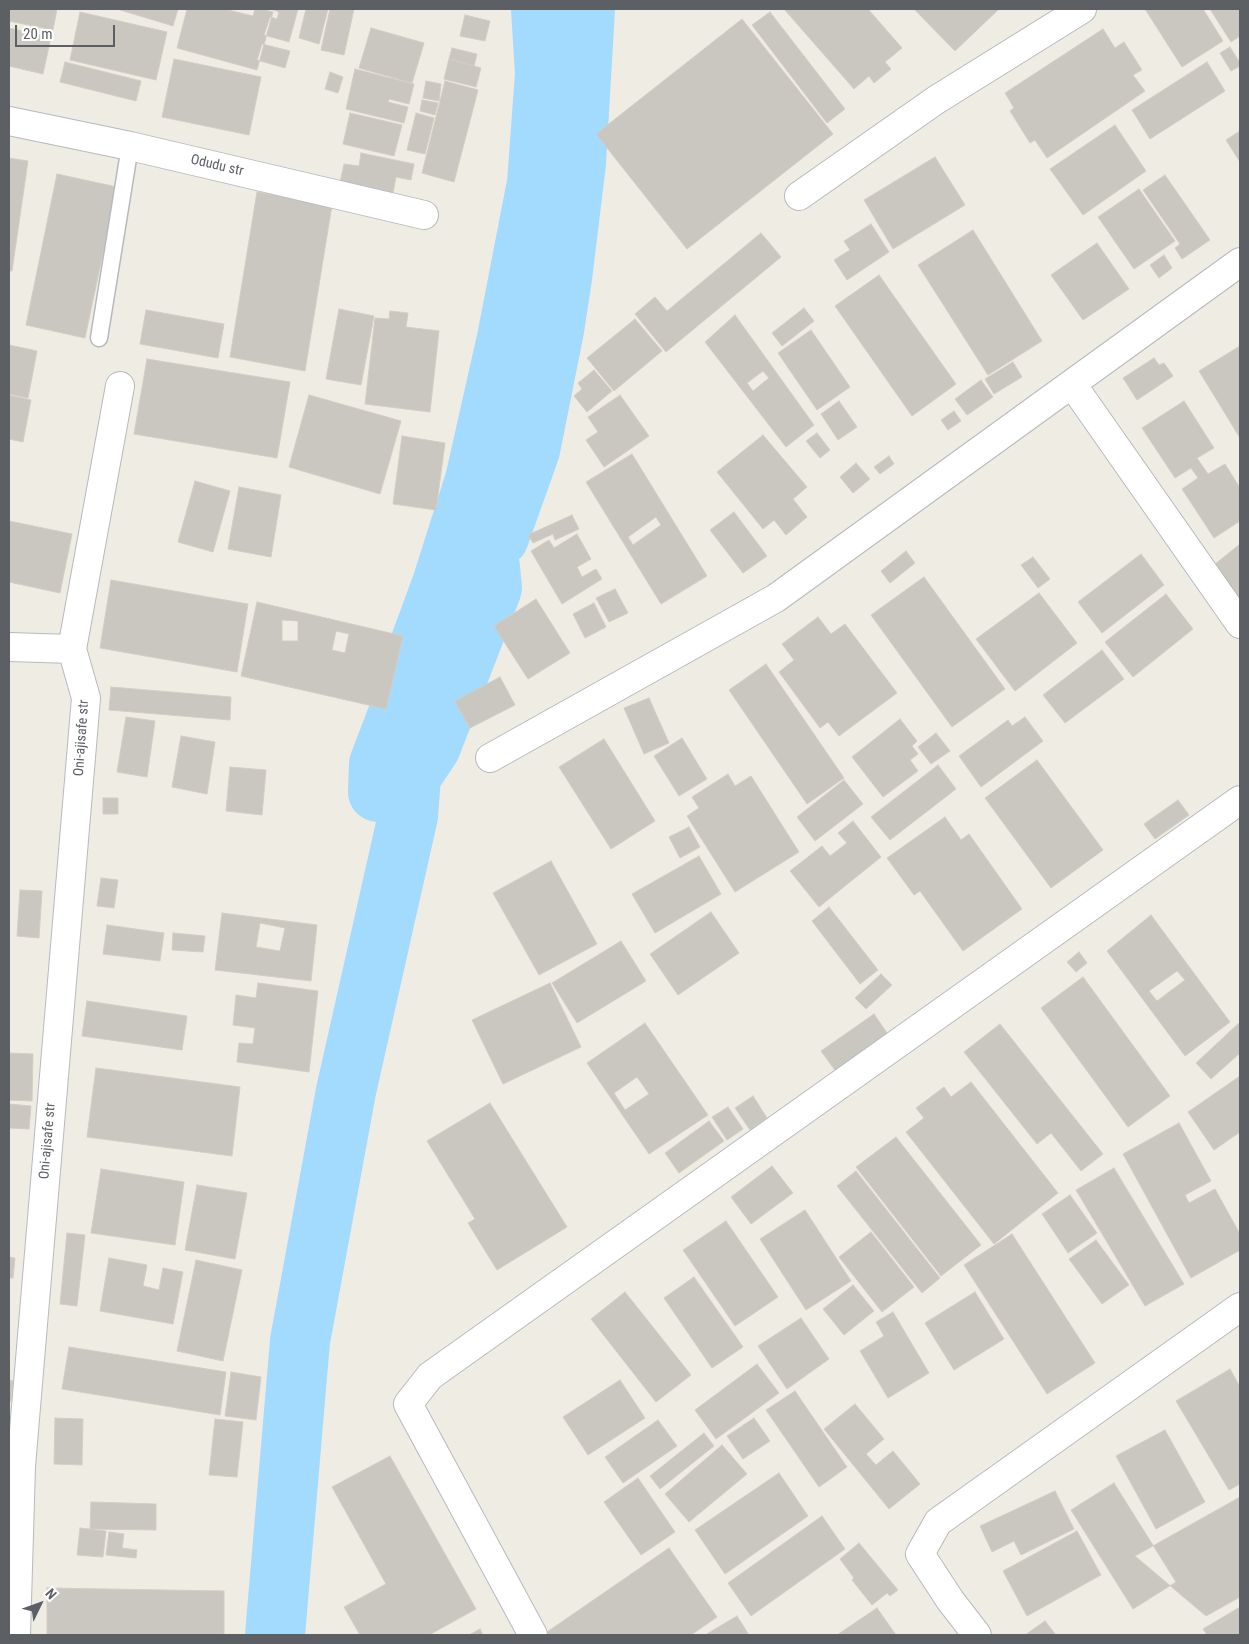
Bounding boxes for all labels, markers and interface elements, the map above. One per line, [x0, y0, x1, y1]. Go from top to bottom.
scale bar [18, 15, 118, 47]
text: 20 m [23, 25, 53, 43]
street label: Odudu str [189, 152, 245, 180]
street label: Oni-ajisafe str [71, 699, 93, 777]
street label: Oni-ajisafe str [36, 1102, 60, 1180]
north arrow [15, 1579, 65, 1629]
text: N [42, 1585, 60, 1602]

